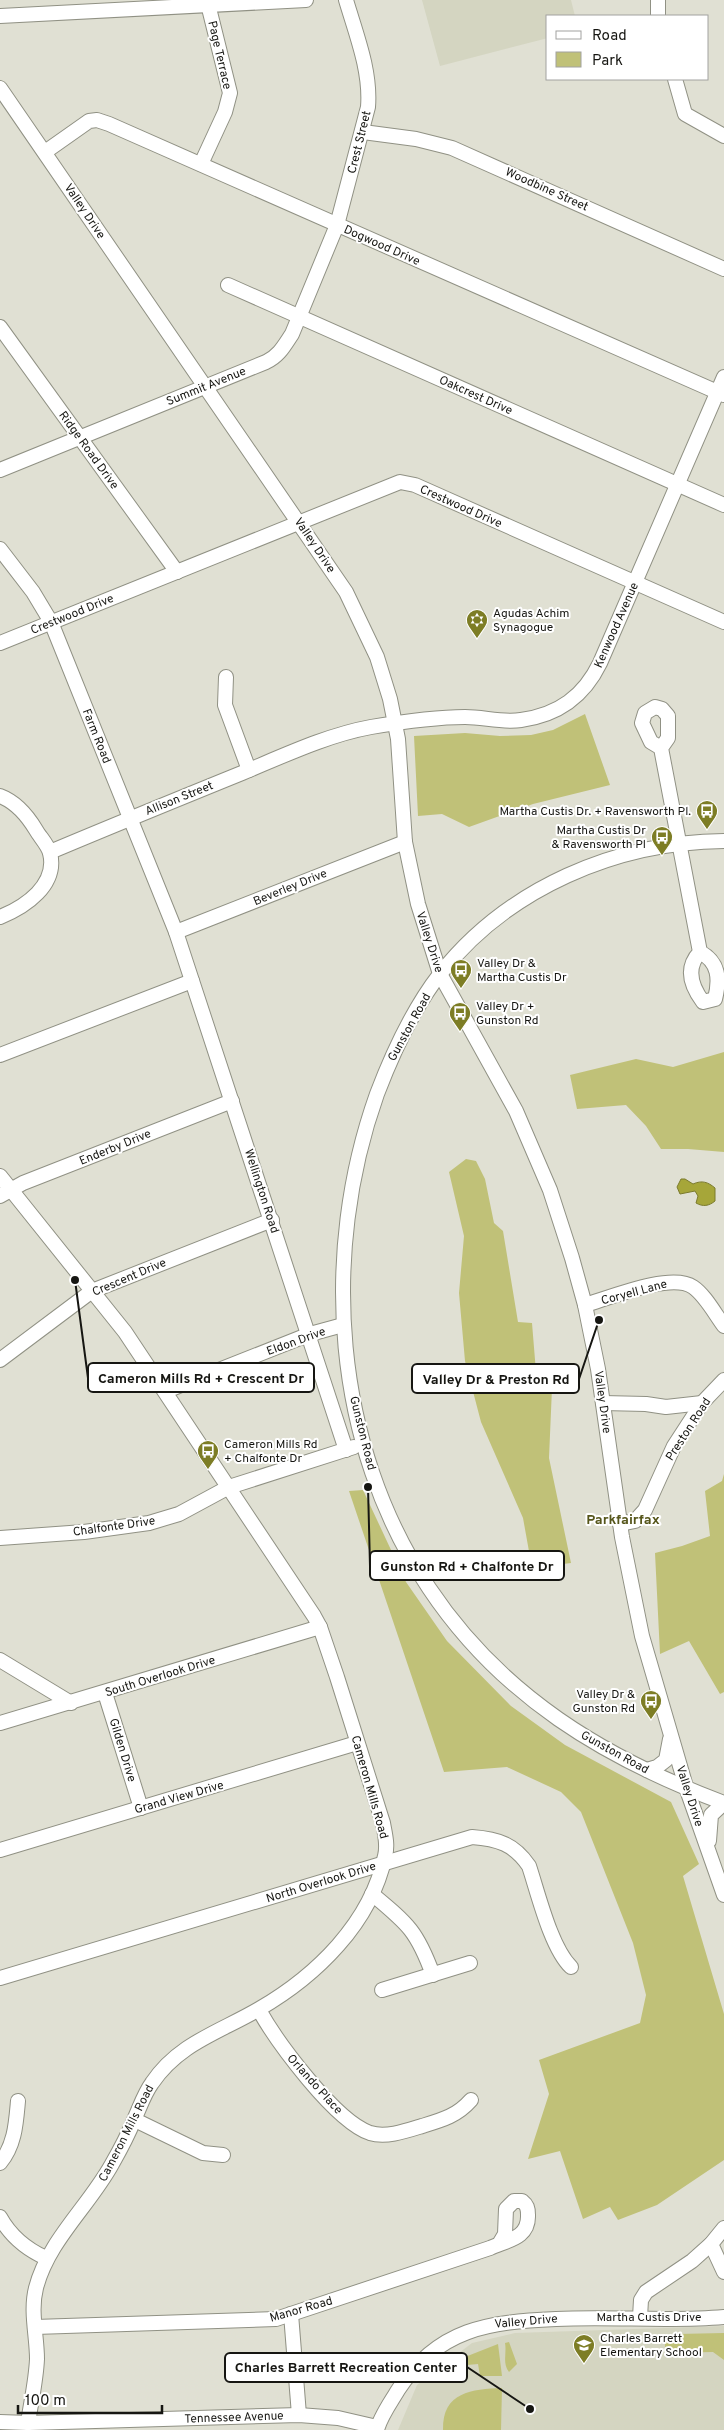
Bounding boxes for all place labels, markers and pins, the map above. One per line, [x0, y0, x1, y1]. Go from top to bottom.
place label: Agudas Achim Synagogue [493, 606, 570, 636]
synagogue icon: Agudas Achim Synagogue [465, 608, 489, 639]
bus stop icon: Martha Custis Dr. + Ravensworth Pl. [695, 799, 719, 830]
place label: Martha Custis Dr. + Ravensworth Pl. [499, 804, 691, 820]
place label: Martha Custis Dr & Ravensworth Pl [551, 823, 646, 853]
bus stop icon: Martha Custis Dr & Ravensworth Pl [650, 825, 674, 856]
place label: Valley Dr & Martha Custis Dr [477, 956, 567, 986]
bus stop icon: Valley Dr & Martha Custis Dr [449, 958, 473, 989]
place label: Valley Dr + Gunston Rd [476, 999, 538, 1029]
bus stop icon: Valley Dr + Gunston Rd [448, 1001, 472, 1032]
callout: Cameron Mills Rd + Crescent Dr [88, 1363, 314, 1392]
callout: Valley Dr & Preston Rd [412, 1364, 579, 1393]
place label: Cameron Mills Rd + Chalfonte Dr [224, 1437, 318, 1467]
bus stop icon: Cameron Mills Rd + Chalfonte Dr [196, 1439, 220, 1470]
callout: Gunston Rd + Chalfonte Dr [370, 1551, 564, 1580]
place label: Valley Dr & Gunston Rd [573, 1687, 635, 1717]
bus stop icon: Valley Dr & Gunston Rd [639, 1689, 663, 1720]
place label: Charles Barrett Elementary School [600, 2331, 702, 2361]
school or university icon: Charles Barrett Elementary School [572, 2333, 596, 2364]
callout: Charles Barrett Recreation Center [225, 2353, 467, 2382]

